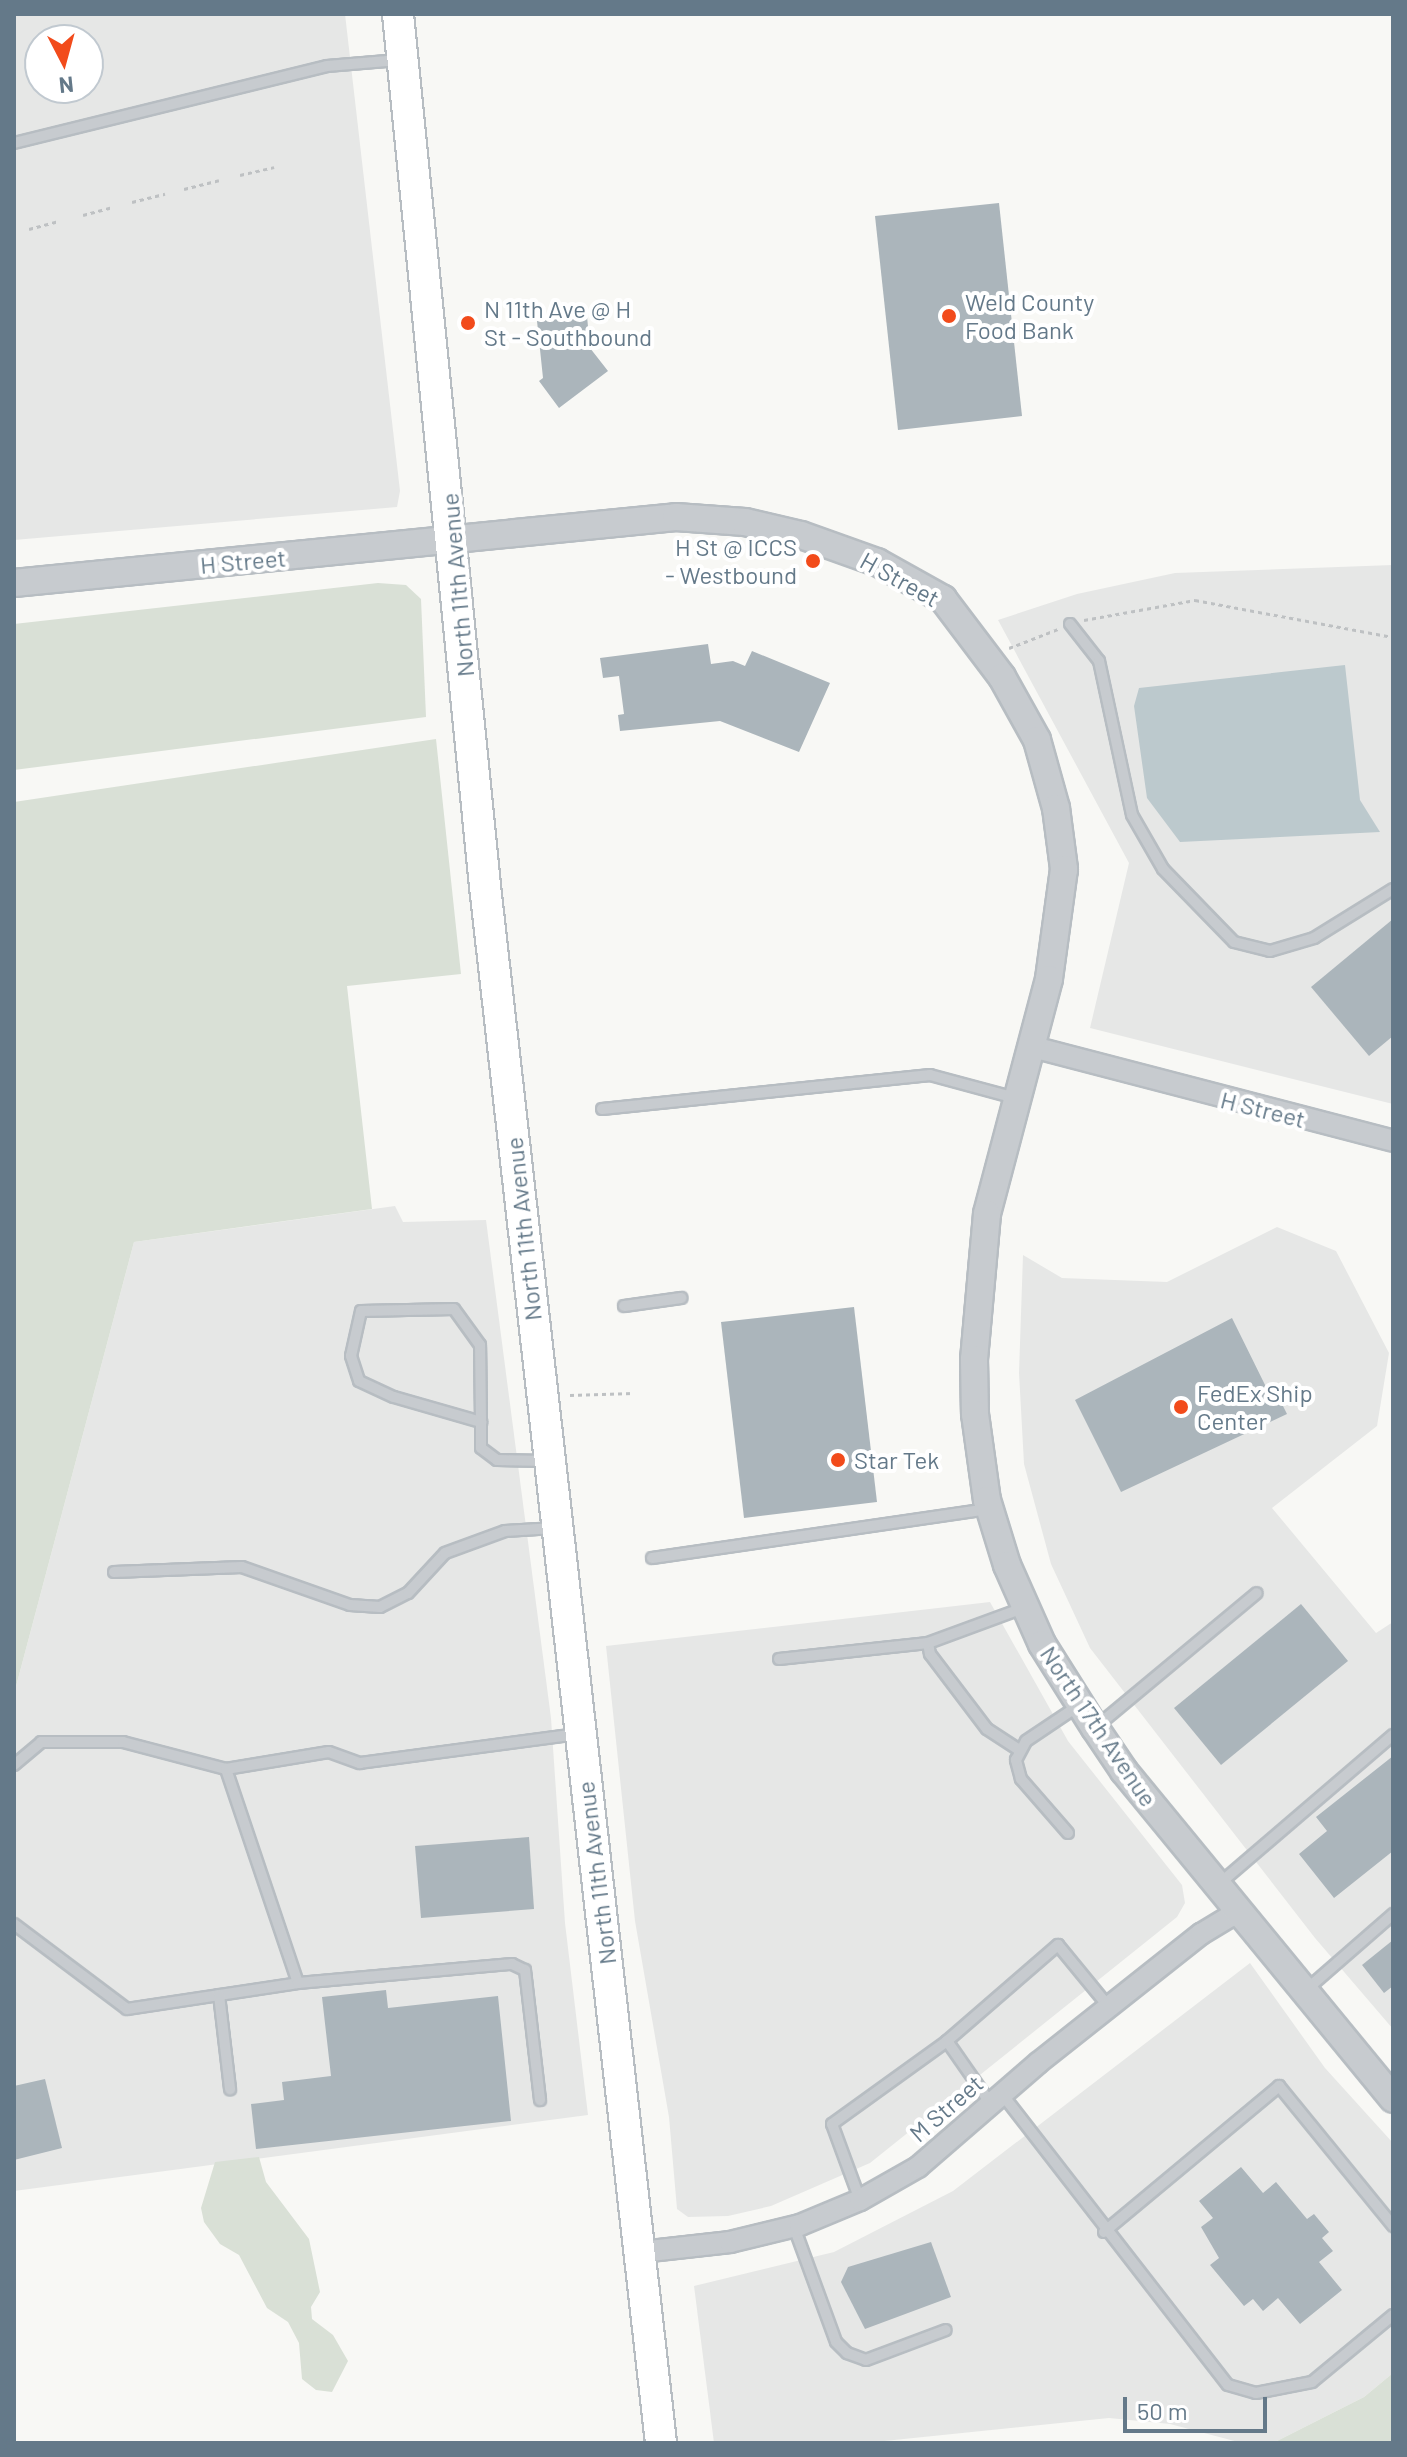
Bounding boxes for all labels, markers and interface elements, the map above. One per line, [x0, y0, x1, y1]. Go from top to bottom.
north arrow [24, 24, 104, 104]
text: N [58, 72, 75, 100]
place label: Weld County Food Bank [965, 288, 1094, 344]
place label: N 11th Ave @ H St - Southbound [484, 295, 652, 351]
marker: Weld County Food Bank [940, 307, 958, 325]
marker: N 11th Ave @ H St - Southbound [459, 314, 477, 332]
street label: North 11th Avenue [435, 492, 479, 678]
place label: H St @ ICCS - Westbound [665, 533, 797, 589]
street label: H Street [199, 543, 287, 579]
street label: H Street [855, 546, 945, 612]
marker: H St @ ICCS - Westbound [804, 552, 822, 570]
street label: H Street [1218, 1085, 1308, 1133]
street label: North 11th Avenue [499, 1136, 547, 1322]
place label: FedEx Ship Center [1197, 1379, 1313, 1435]
marker: FedEx Ship Center [1172, 1398, 1190, 1416]
place label: Star Tek [854, 1446, 939, 1474]
marker: Star Tek [829, 1451, 847, 1469]
street label: North 17th Avenue [1035, 1640, 1163, 1812]
street label: North 11th Avenue [570, 1780, 622, 1966]
street label: M Street [904, 2068, 988, 2148]
scale bar [1127, 2381, 1271, 2431]
text: 50 m [1137, 2396, 1188, 2425]

